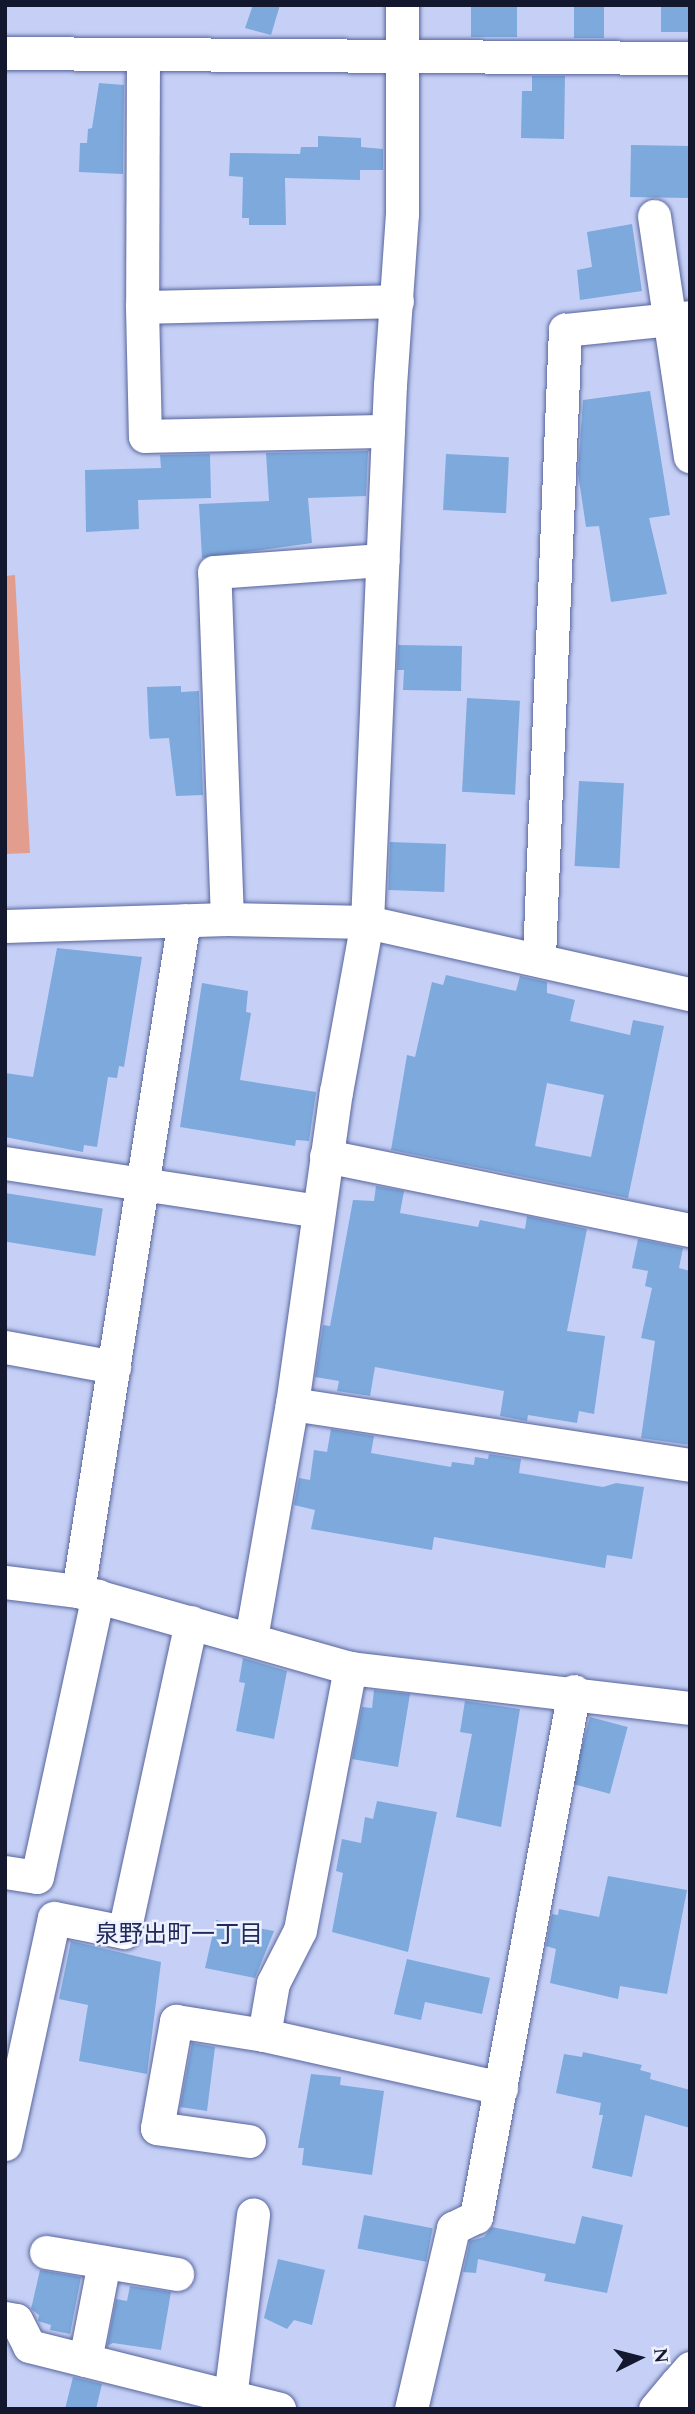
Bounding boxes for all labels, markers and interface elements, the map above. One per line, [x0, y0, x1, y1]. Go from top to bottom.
district label: 泉野出町一丁目 [95, 1922, 263, 1950]
north arrow [604, 2323, 674, 2393]
text: N [645, 2347, 676, 2365]

